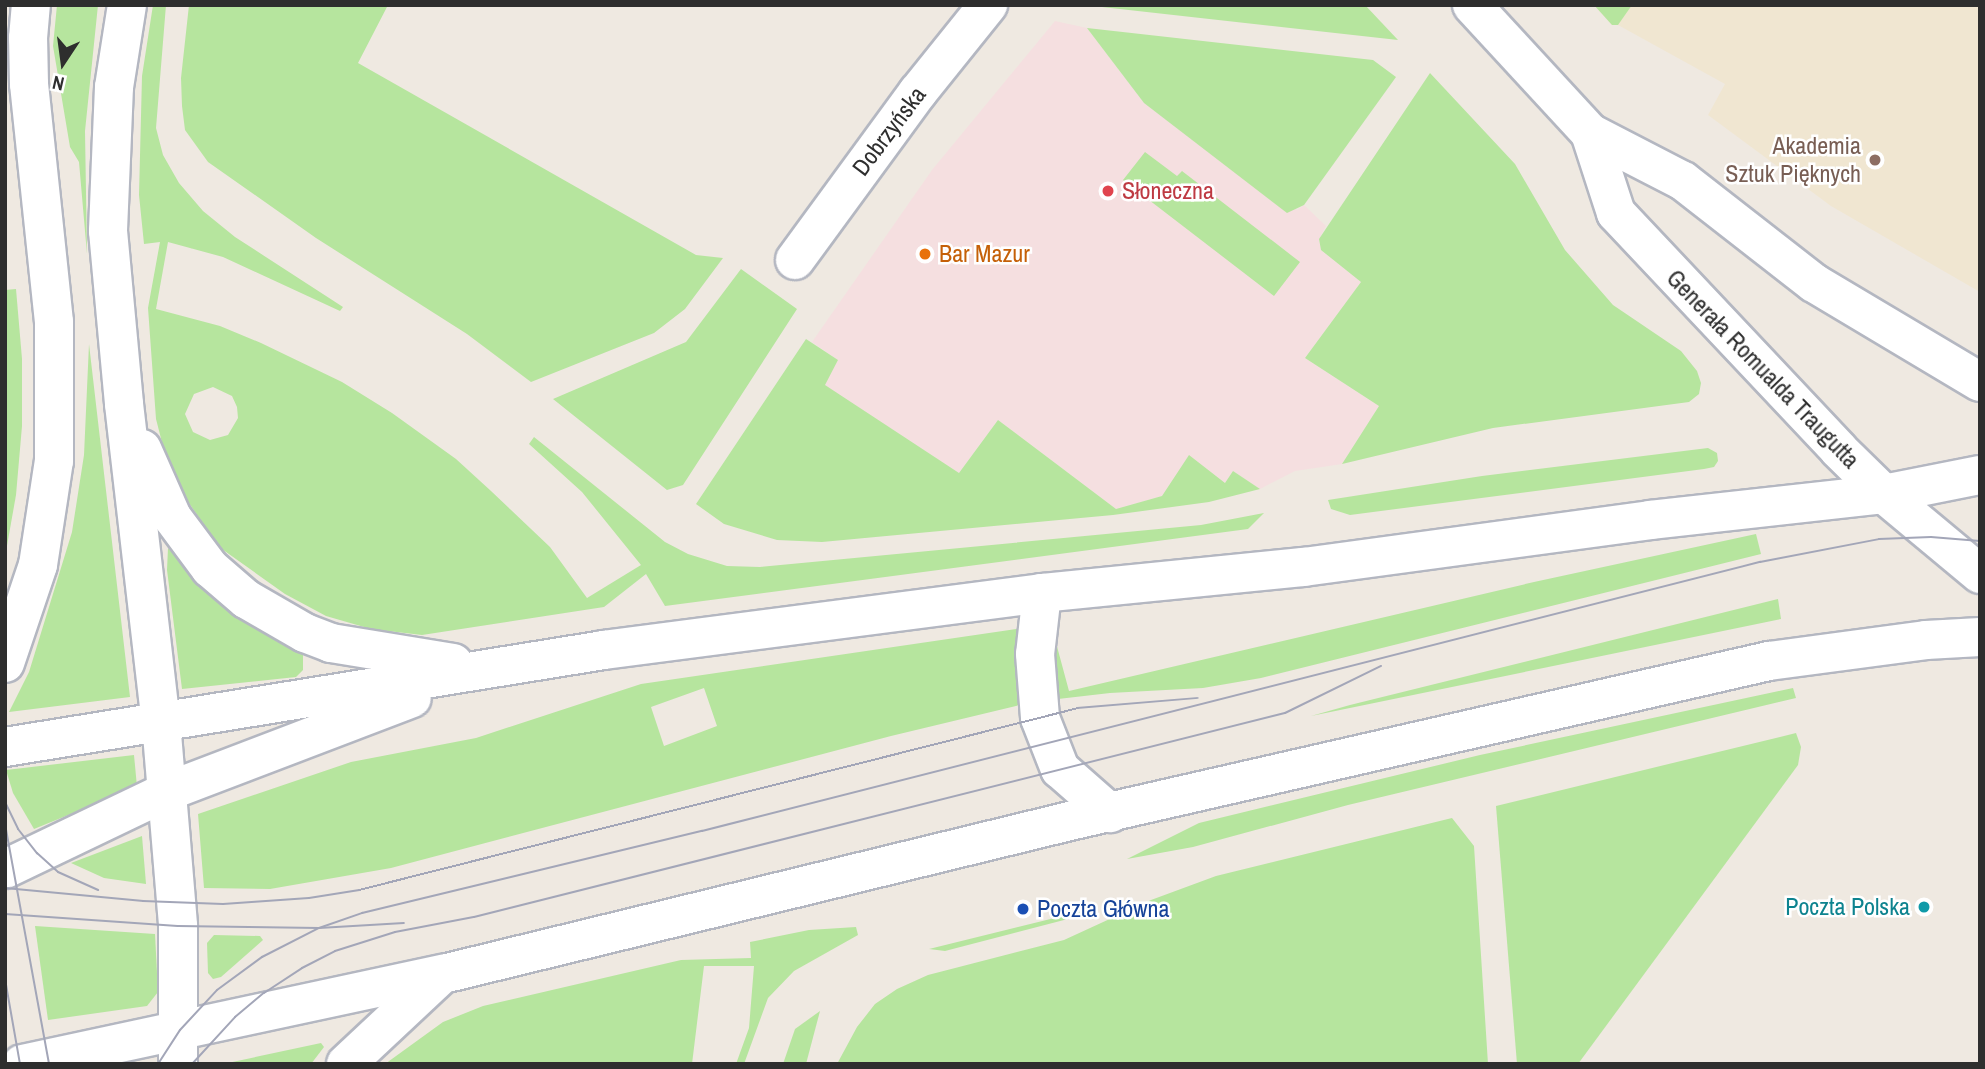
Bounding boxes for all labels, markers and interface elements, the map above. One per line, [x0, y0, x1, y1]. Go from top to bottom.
north arrow [28, 28, 98, 98]
text: N [50, 70, 67, 97]
street label: Dobrzyńska [846, 81, 932, 181]
place label: Akademia Sztuk Pięknych [1725, 132, 1861, 188]
marker: Akademia Sztuk Pięknych [1867, 152, 1883, 168]
place label: Słoneczna [1122, 177, 1214, 205]
marker: Słoneczna [1100, 183, 1116, 199]
place label: Bar Mazur [939, 240, 1030, 268]
marker: Bar Mazur [917, 246, 933, 262]
street label: Generała Romualda Traugutta [1661, 264, 1865, 474]
place label: Poczta Polska [1785, 893, 1910, 921]
place label: Poczta Główna [1037, 895, 1169, 923]
marker: Poczta Polska [1916, 899, 1932, 915]
marker: Poczta Główna [1015, 901, 1031, 917]

